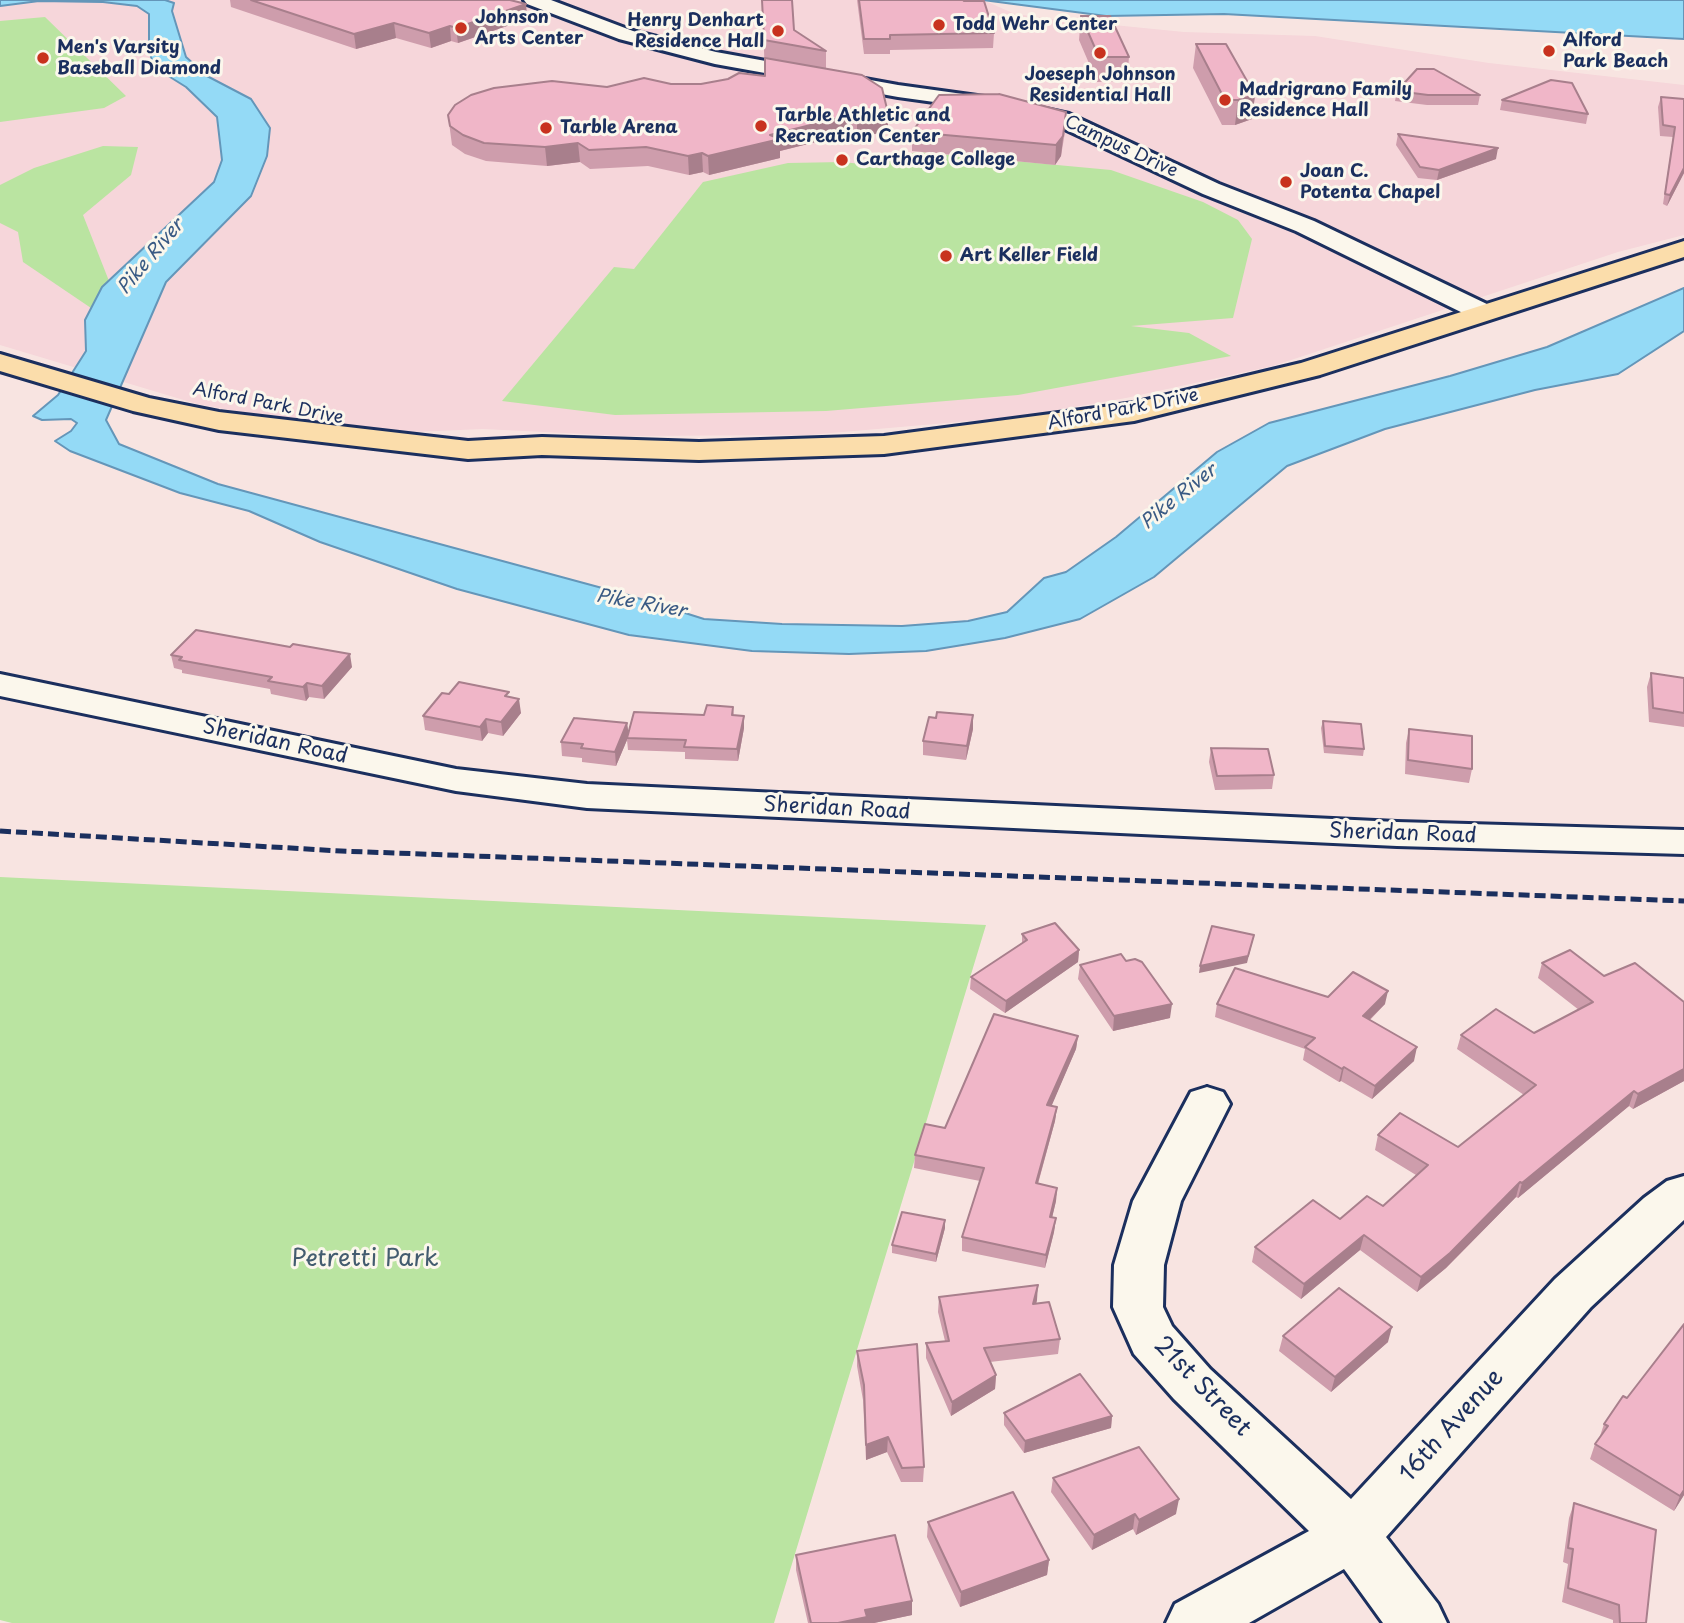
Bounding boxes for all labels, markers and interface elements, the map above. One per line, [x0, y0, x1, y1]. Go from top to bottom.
place label: Johnson Arts Center [475, 7, 583, 50]
place label: Henry Denhart Residence Hall [627, 10, 764, 52]
place label: Todd Wehr Center [953, 14, 1117, 36]
marker: Todd Wehr Center [931, 17, 947, 33]
marker: Johnson Arts Center [453, 20, 469, 36]
marker: Henry Denhart Residence Hall [770, 23, 786, 39]
place label: Alford Park Beach [1563, 30, 1668, 72]
place label: Men's Varsity Baseball Diamond [57, 37, 221, 80]
marker: Alford Park Beach [1541, 43, 1557, 59]
marker: Joeseph Johnson Residential Hall [1092, 45, 1108, 61]
marker: Men's Varsity Baseball Diamond [35, 50, 51, 66]
place label: Joeseph Johnson Residential Hall [1024, 64, 1176, 106]
place label: Madrigrano Family Residence Hall [1239, 79, 1412, 122]
marker: Madrigrano Family Residence Hall [1217, 92, 1233, 108]
place label: Tarble Athletic and Recreation Center [775, 105, 950, 148]
street label: Campus Drive [1061, 111, 1181, 183]
place label: Tarble Arena [560, 117, 678, 139]
marker: Tarble Athletic and Recreation Center [753, 118, 769, 134]
marker: Tarble Arena [538, 120, 554, 136]
place label: Carthage College [856, 149, 1015, 171]
marker: Carthage College [834, 152, 850, 168]
place label: Joan C. Potenta Chapel [1300, 161, 1440, 204]
marker: Joan C. Potenta Chapel [1278, 174, 1294, 190]
water label: Pike River [113, 215, 189, 299]
place label: Art Keller Field [960, 245, 1098, 267]
marker: Art Keller Field [938, 248, 954, 264]
street label: Alford Park Drive [191, 379, 345, 429]
street label: Alford Park Drive [1046, 385, 1200, 435]
water label: Pike River [1137, 460, 1221, 534]
water label: Pike River [594, 585, 688, 623]
street label: Sheridan Road [200, 714, 350, 770]
street label: Sheridan Road [763, 793, 911, 825]
street label: Sheridan Road [1329, 819, 1477, 849]
park label: Petretti Park [291, 1245, 439, 1273]
street label: 21st Street [1147, 1331, 1257, 1443]
street label: 16th Avenue [1394, 1364, 1510, 1488]

